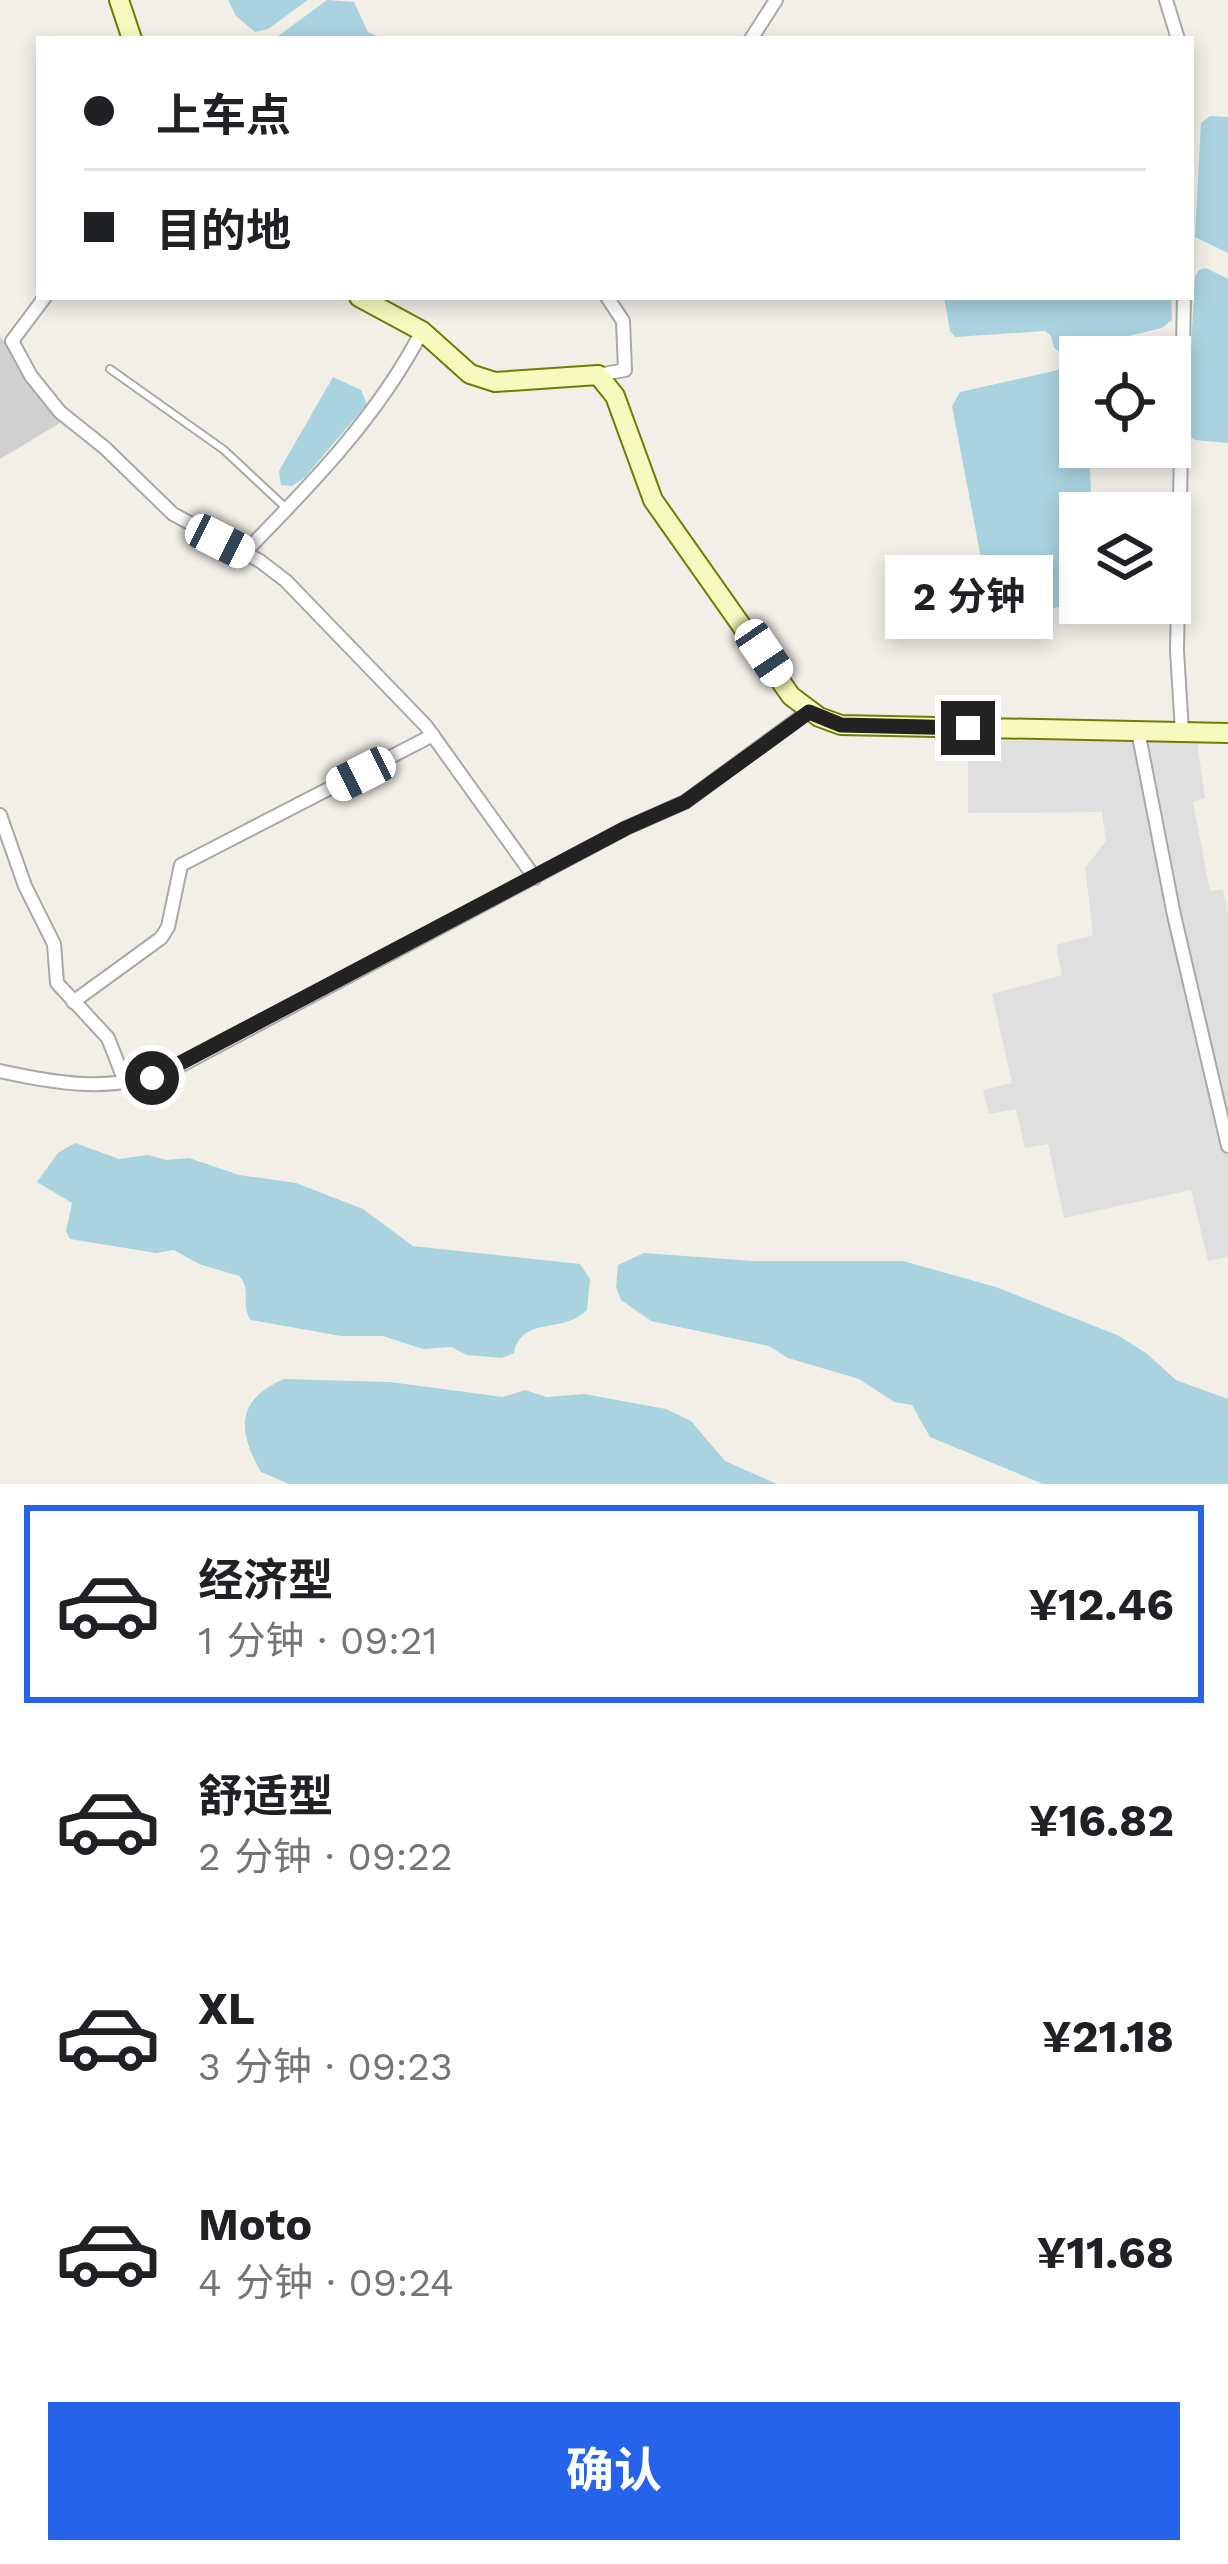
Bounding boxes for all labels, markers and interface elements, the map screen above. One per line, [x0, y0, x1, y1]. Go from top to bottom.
text: 上车点 [156, 89, 291, 142]
text: 目的地 [156, 204, 291, 257]
map controls [1059, 336, 1191, 624]
button: locate [1059, 336, 1191, 468]
button: layers [1059, 492, 1191, 624]
car [180, 509, 260, 573]
callout: 2 分钟 [884, 554, 1052, 638]
text: 2 分钟 [913, 574, 1025, 619]
car [729, 613, 799, 693]
route end [941, 701, 995, 755]
car [321, 742, 401, 806]
route start [125, 1051, 179, 1105]
icon: car [54, 1550, 162, 1658]
text: 经济型 [198, 1554, 333, 1607]
text: ¥12.46 [1028, 1578, 1174, 1631]
text: 1 分钟 · 09:21 [198, 1618, 438, 1663]
icon: car [54, 1766, 162, 1874]
text: 舒适型 [198, 1770, 333, 1823]
text: ¥16.82 [1029, 1794, 1174, 1847]
text: 2 分钟 · 09:22 [198, 1834, 453, 1879]
icon: car [54, 1982, 162, 2090]
text: XL [198, 1982, 255, 2035]
text: ¥21.18 [1042, 2010, 1174, 2063]
text: 3 分钟 · 09:23 [198, 2044, 453, 2089]
icon: car [54, 2198, 162, 2306]
text: Moto [198, 2198, 312, 2251]
text: ¥11.68 [1037, 2226, 1174, 2279]
text: 4 分钟 · 09:24 [198, 2260, 454, 2305]
button: 确认 [48, 2402, 1180, 2540]

